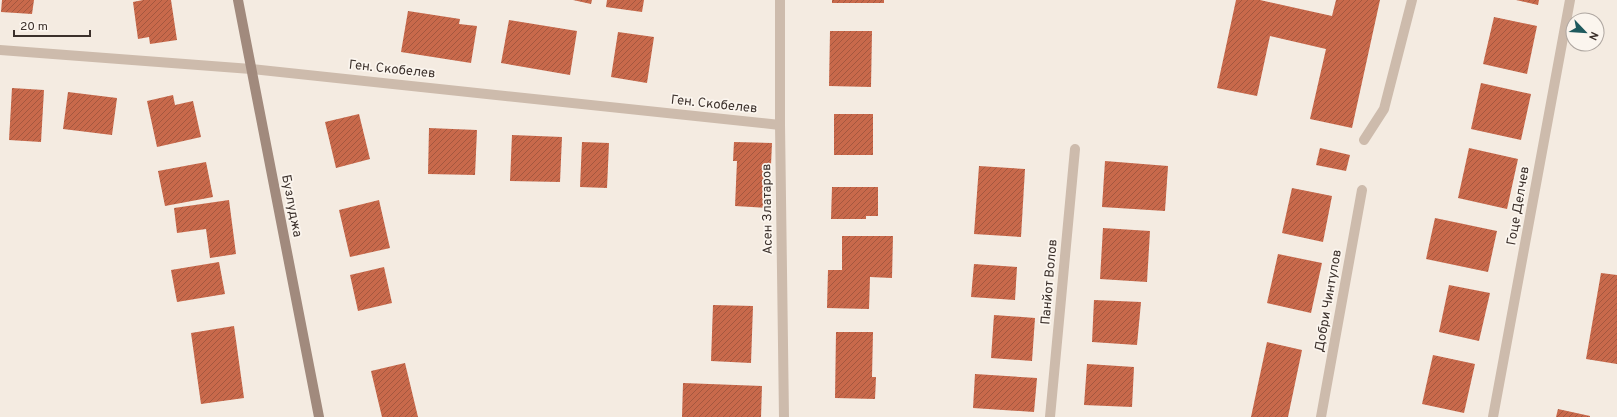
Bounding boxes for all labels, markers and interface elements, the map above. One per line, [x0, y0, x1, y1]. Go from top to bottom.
scale bar [14, 12, 90, 38]
north arrow [1565, 12, 1605, 52]
text: 20 m [20, 19, 48, 35]
text: N [1585, 29, 1601, 42]
street label: Ген. Скобелев [348, 58, 436, 82]
street label: Ген. Скобелев [670, 93, 758, 117]
street label: Асен Златаров [759, 163, 777, 255]
street label: Гоце Делчев [1504, 165, 1534, 247]
street label: Бузлуджа [277, 173, 305, 239]
street label: Панйот Волов [1038, 239, 1062, 325]
street label: Добри Чинтулов [1312, 249, 1346, 353]

